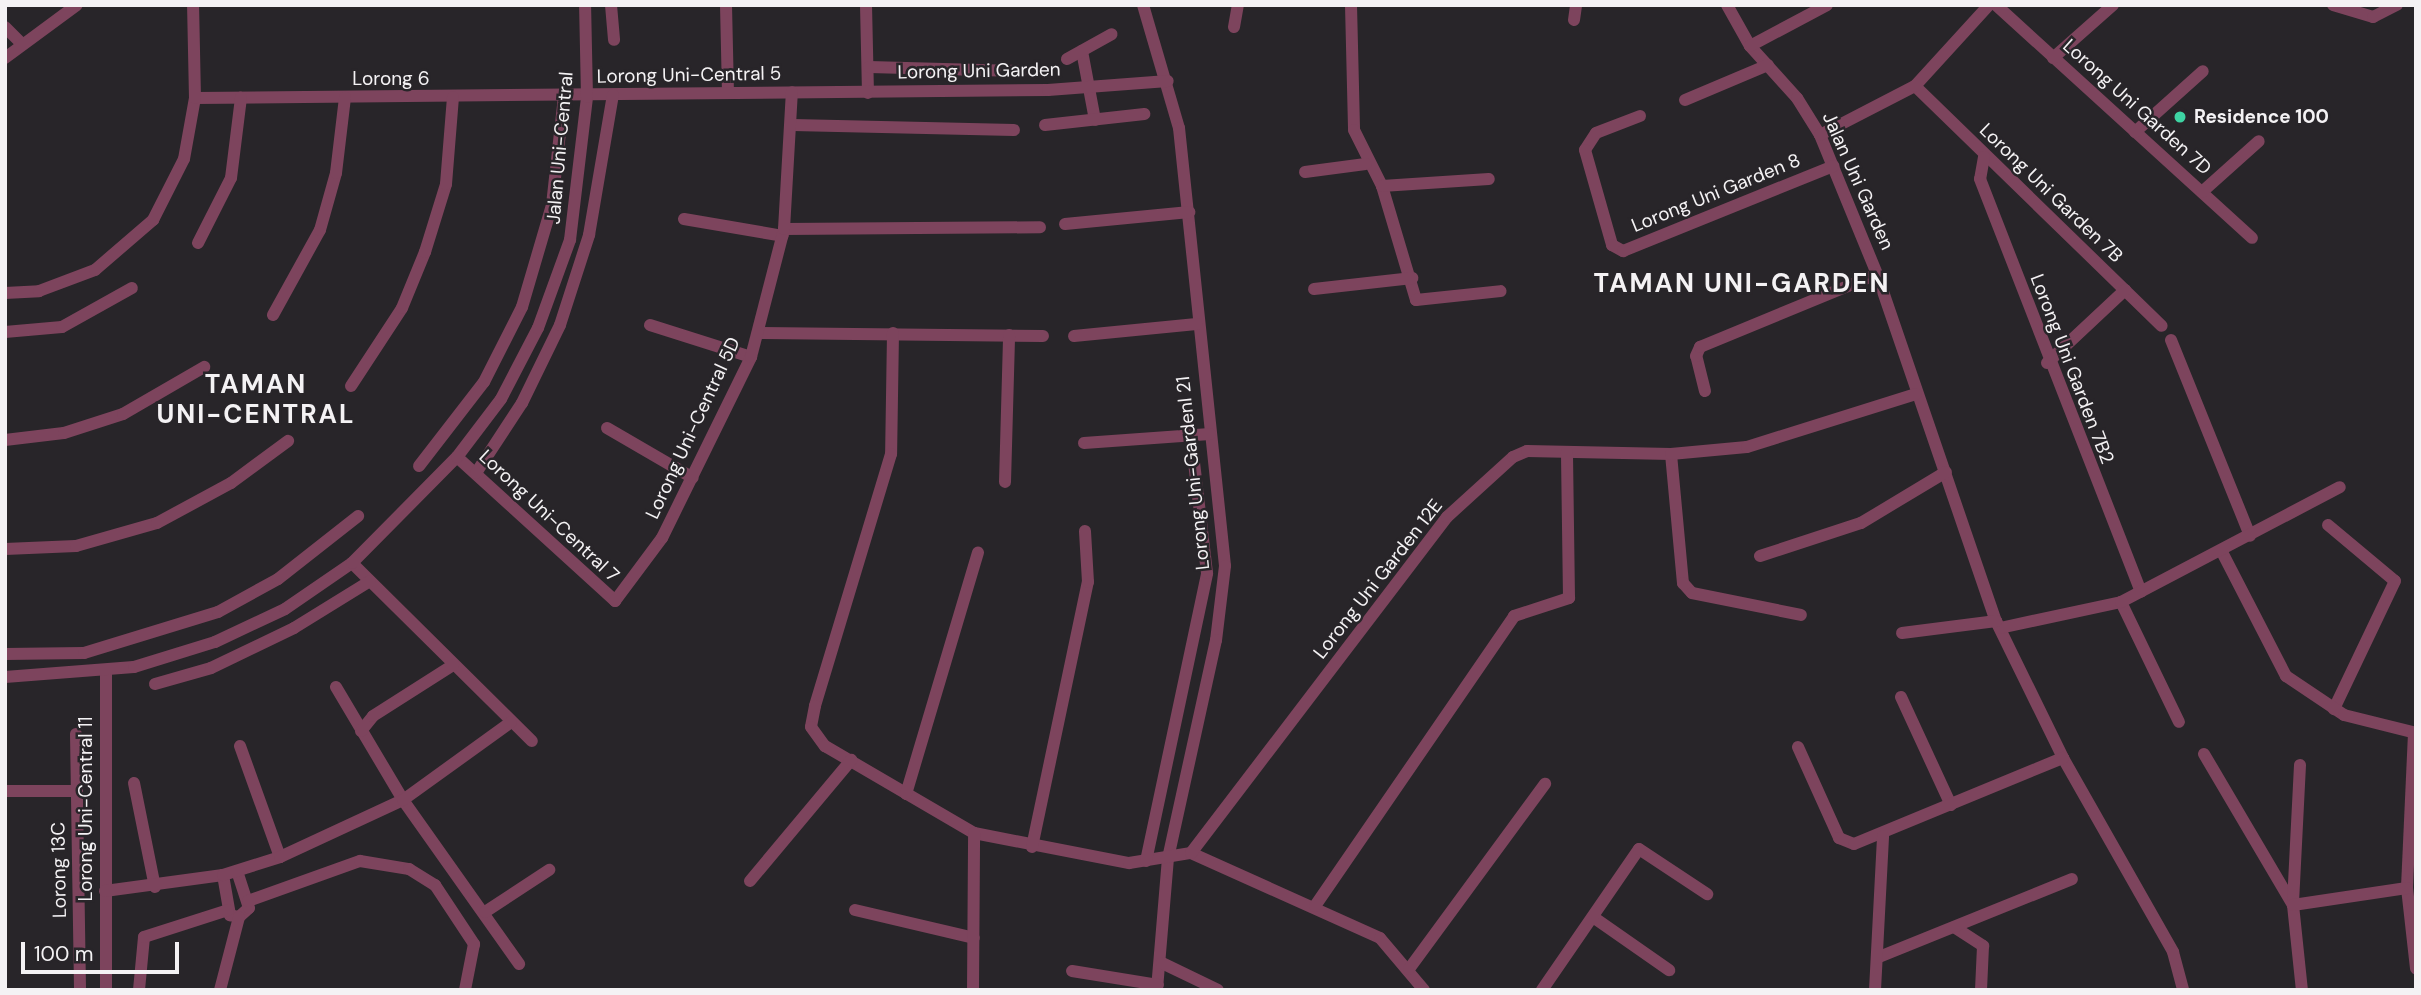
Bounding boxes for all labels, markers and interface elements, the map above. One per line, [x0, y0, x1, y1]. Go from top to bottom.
street label: Lorong Uni Garden 7D [2058, 34, 2216, 180]
street label: Lorong Uni Garden [897, 58, 1061, 84]
street label: Lorong Uni-Central 5 [597, 62, 781, 88]
street label: Lorong 6 [352, 68, 430, 90]
street label: Jalan Uni-Central [542, 71, 578, 225]
place label: Residence 100 [2194, 106, 2329, 128]
street label: Jalan Uni Garden [1817, 109, 1899, 253]
marker: Residence 100 [2172, 109, 2188, 125]
street label: Lorong Uni Garden 7B [1975, 119, 2127, 267]
street label: Lorong Uni Garden 8 [1628, 149, 1804, 237]
district label: TAMAN UNI-GARDEN [1596, 268, 1888, 300]
street label: Lorong Uni Garden 7B2 [2025, 271, 2119, 467]
street label: Lorong Uni-Central 5D [641, 334, 745, 522]
district label: TAMAN UNI-CENTRAL [158, 369, 354, 430]
street label: Lorong Uni-Gardenl 21 [1171, 375, 1215, 571]
street label: Lorong Uni-Central 7 [474, 445, 624, 587]
street label: Lorong Uni Garden 12E [1309, 495, 1447, 663]
street label: Lorong Uni-Central 11 [75, 717, 97, 901]
street label: Lorong 13C [47, 822, 71, 918]
scale bar [24, 928, 182, 972]
text: 100 m [34, 940, 94, 968]

